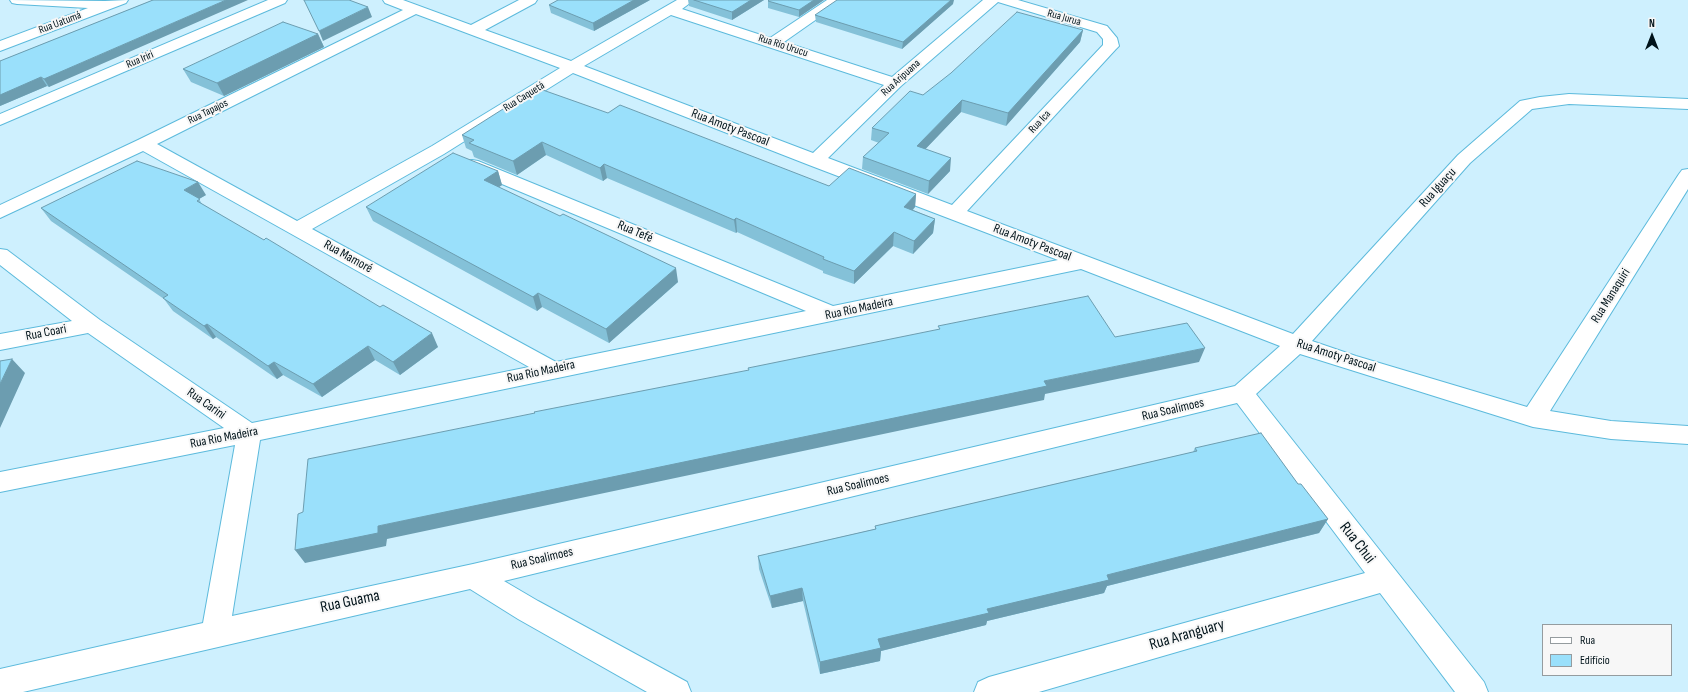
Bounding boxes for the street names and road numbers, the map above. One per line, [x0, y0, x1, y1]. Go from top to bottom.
street label: Rua Jurua [1046, 7, 1082, 29]
street label: Rua Uatumá [37, 9, 83, 37]
street label: Rua Rio Urucu [757, 32, 809, 60]
street label: Rua Iriri [124, 48, 156, 72]
street label: Rua Aripuana [879, 57, 923, 99]
street label: Rua Caquetá [501, 79, 547, 115]
street label: Rua Tapajos [186, 97, 230, 127]
street label: Rua Amoty Pascoal [689, 106, 771, 150]
street label: Rua Ica [1026, 108, 1054, 136]
street label: Rua Iguaçu [1416, 165, 1460, 211]
street label: Rua Tefé [615, 218, 655, 246]
street label: Rua Amoty Pascoal [991, 221, 1073, 265]
street label: Rua Mamoré [321, 237, 375, 277]
street label: Rua Manaquiri [1588, 266, 1634, 326]
street label: Rua Rio Madeira [824, 294, 894, 324]
street label: Rua Coari [24, 321, 68, 345]
street label: Rua Amoty Pascoal [1295, 336, 1377, 376]
street label: Rua Rio Madeira [506, 357, 576, 387]
street label: Rua Carini [184, 385, 228, 423]
street label: Rua Soalimoes [1140, 395, 1206, 425]
street label: Rua Rio Madeira [189, 424, 259, 452]
street label: Rua Soalimoes [825, 470, 891, 500]
street label: Rua Chui [1335, 519, 1379, 567]
street label: Rua Soalimoes [509, 544, 575, 574]
street label: Rua Guama [319, 586, 381, 618]
street label: Rua Aranguary [1147, 615, 1227, 655]

